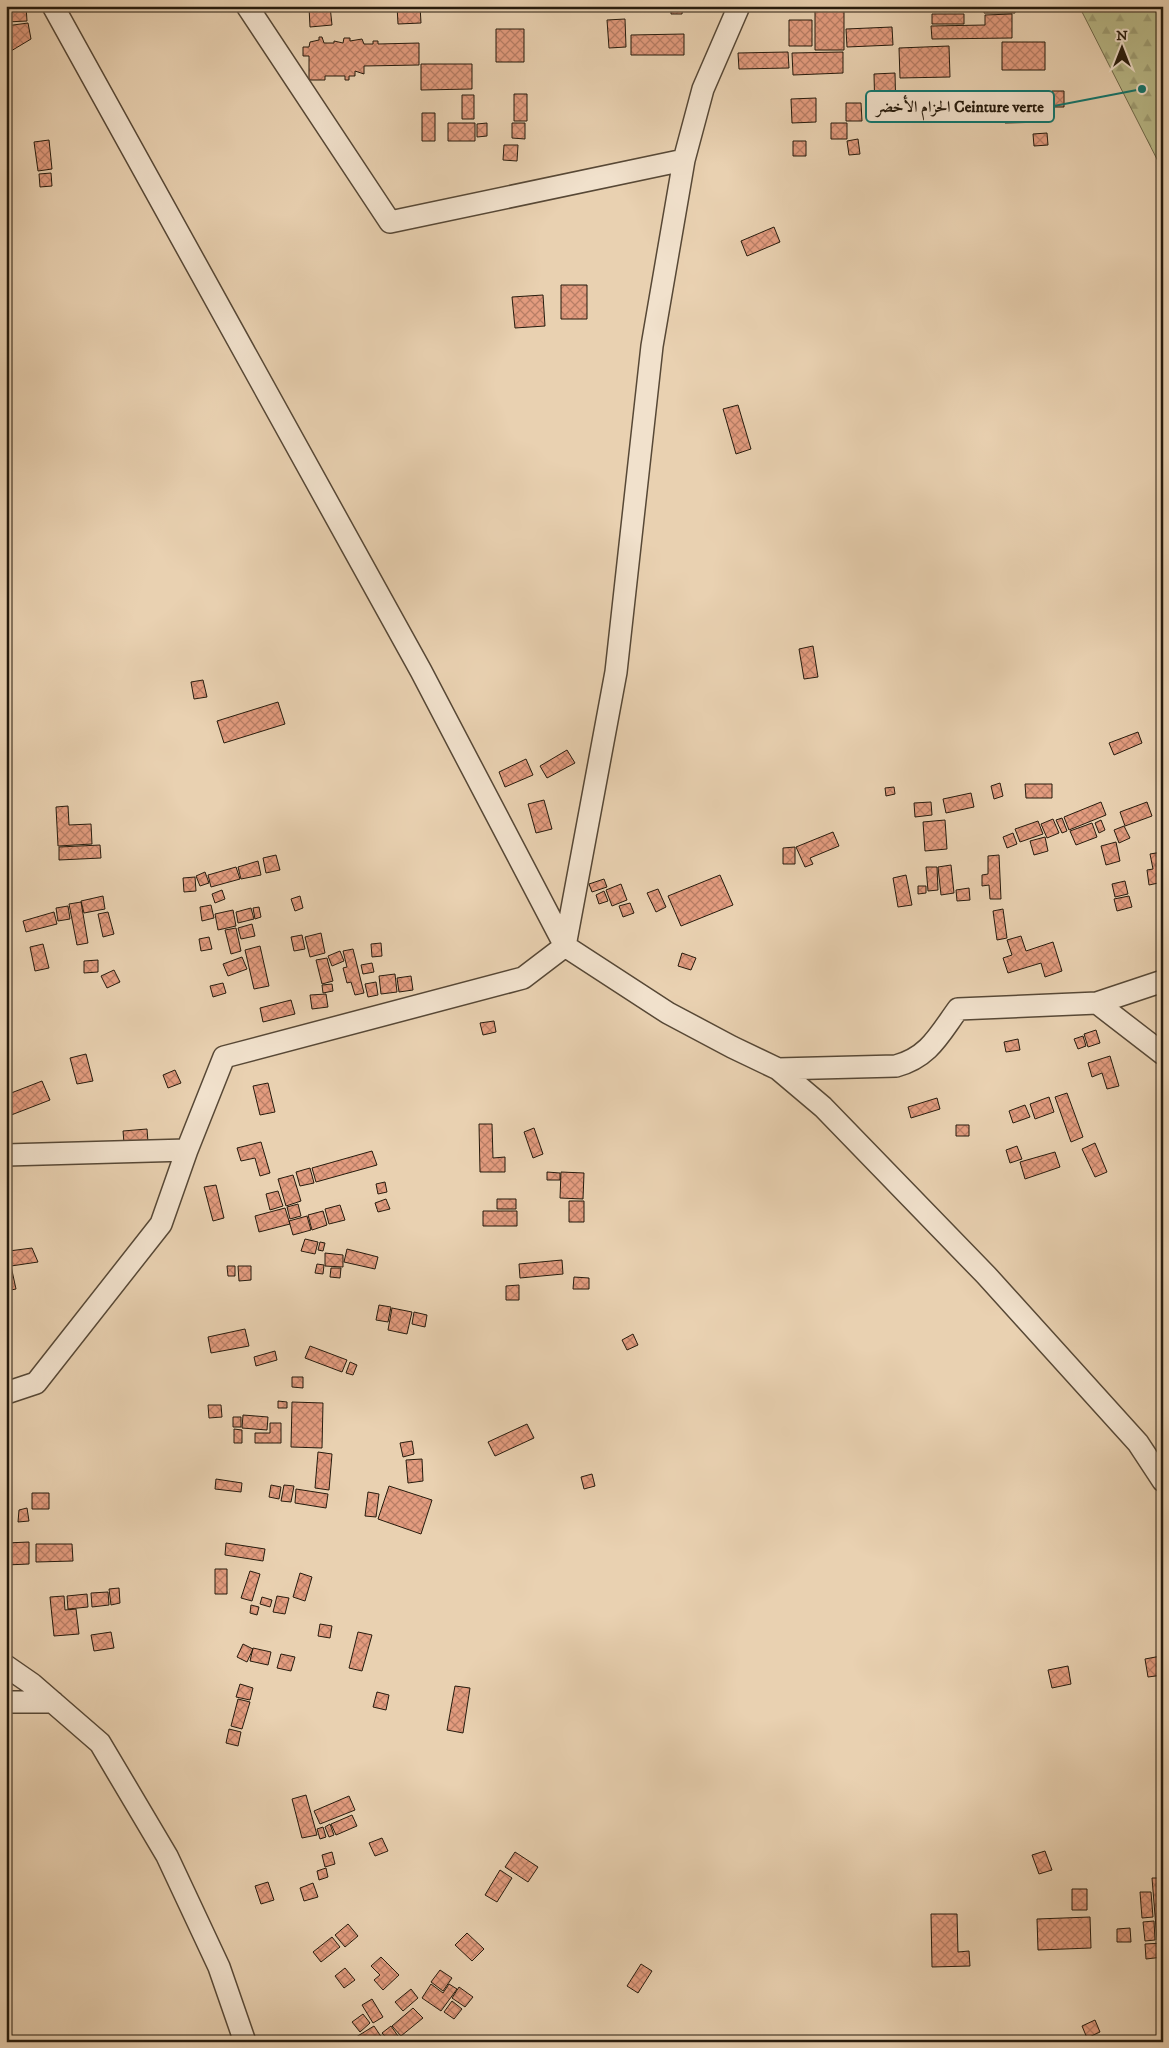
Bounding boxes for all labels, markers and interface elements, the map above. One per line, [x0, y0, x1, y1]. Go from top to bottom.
north arrow [1096, 22, 1146, 72]
text: N [1116, 27, 1128, 45]
callout: الحزام الأخضر Ceinture verte [866, 91, 1054, 122]
text: الحزام الأخضر Ceinture verte [874, 95, 1044, 121]

